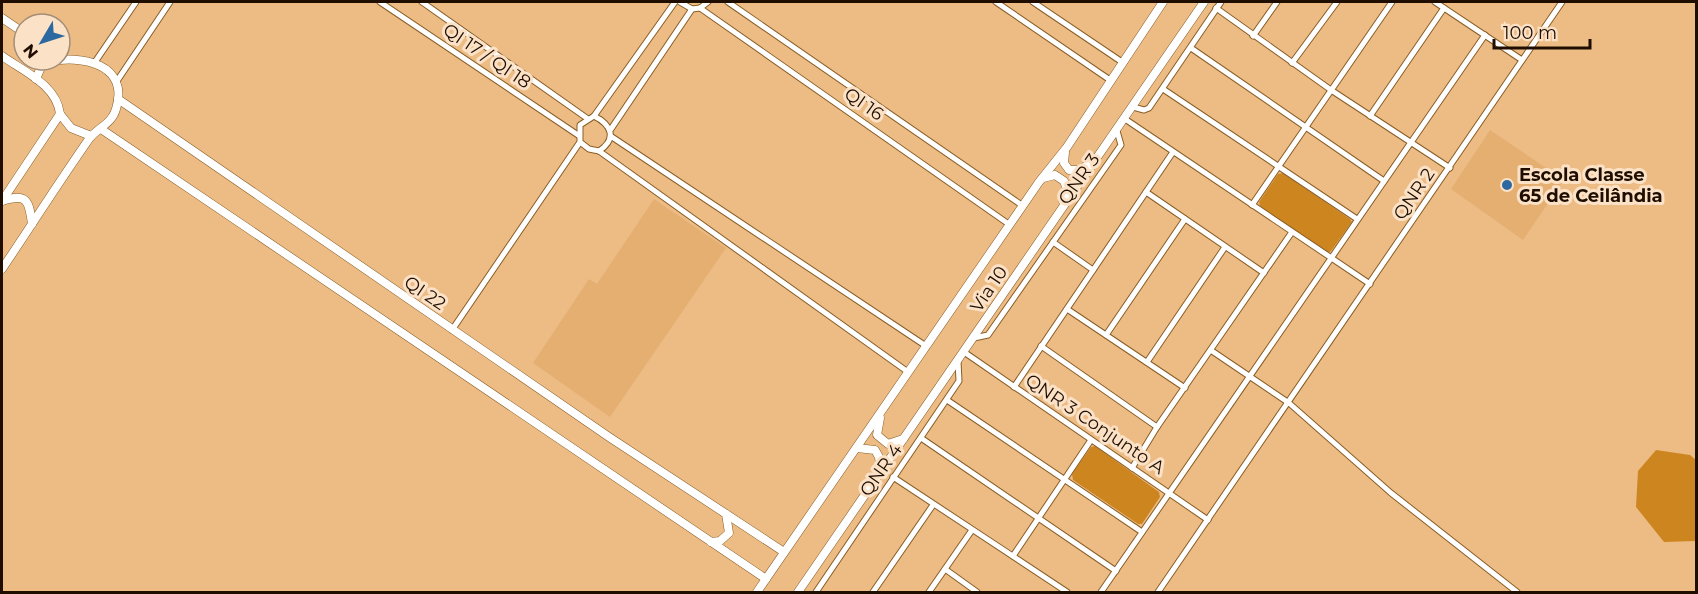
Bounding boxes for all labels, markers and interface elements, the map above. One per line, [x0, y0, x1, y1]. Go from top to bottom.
north arrow [12, 12, 72, 72]
scale bar [1494, 12, 1590, 50]
street label: QI 17 / QI 18 [439, 19, 535, 93]
text: 100 m [1503, 22, 1557, 44]
text: N [19, 40, 42, 62]
street label: QI 16 [840, 83, 888, 125]
street label: QNR 3 [1053, 149, 1105, 209]
street label: QNR 2 [1389, 164, 1439, 224]
place label: Escola Classe 65 de Ceilândia [1519, 164, 1663, 207]
marker: Escola Classe 65 de Ceilândia [1500, 178, 1514, 192]
street label: Via 10 [966, 262, 1012, 316]
street label: QI 22 [400, 271, 450, 315]
street label: QNR 3 Conjunto A [1021, 369, 1169, 479]
street label: QNR 4 [855, 439, 907, 501]

